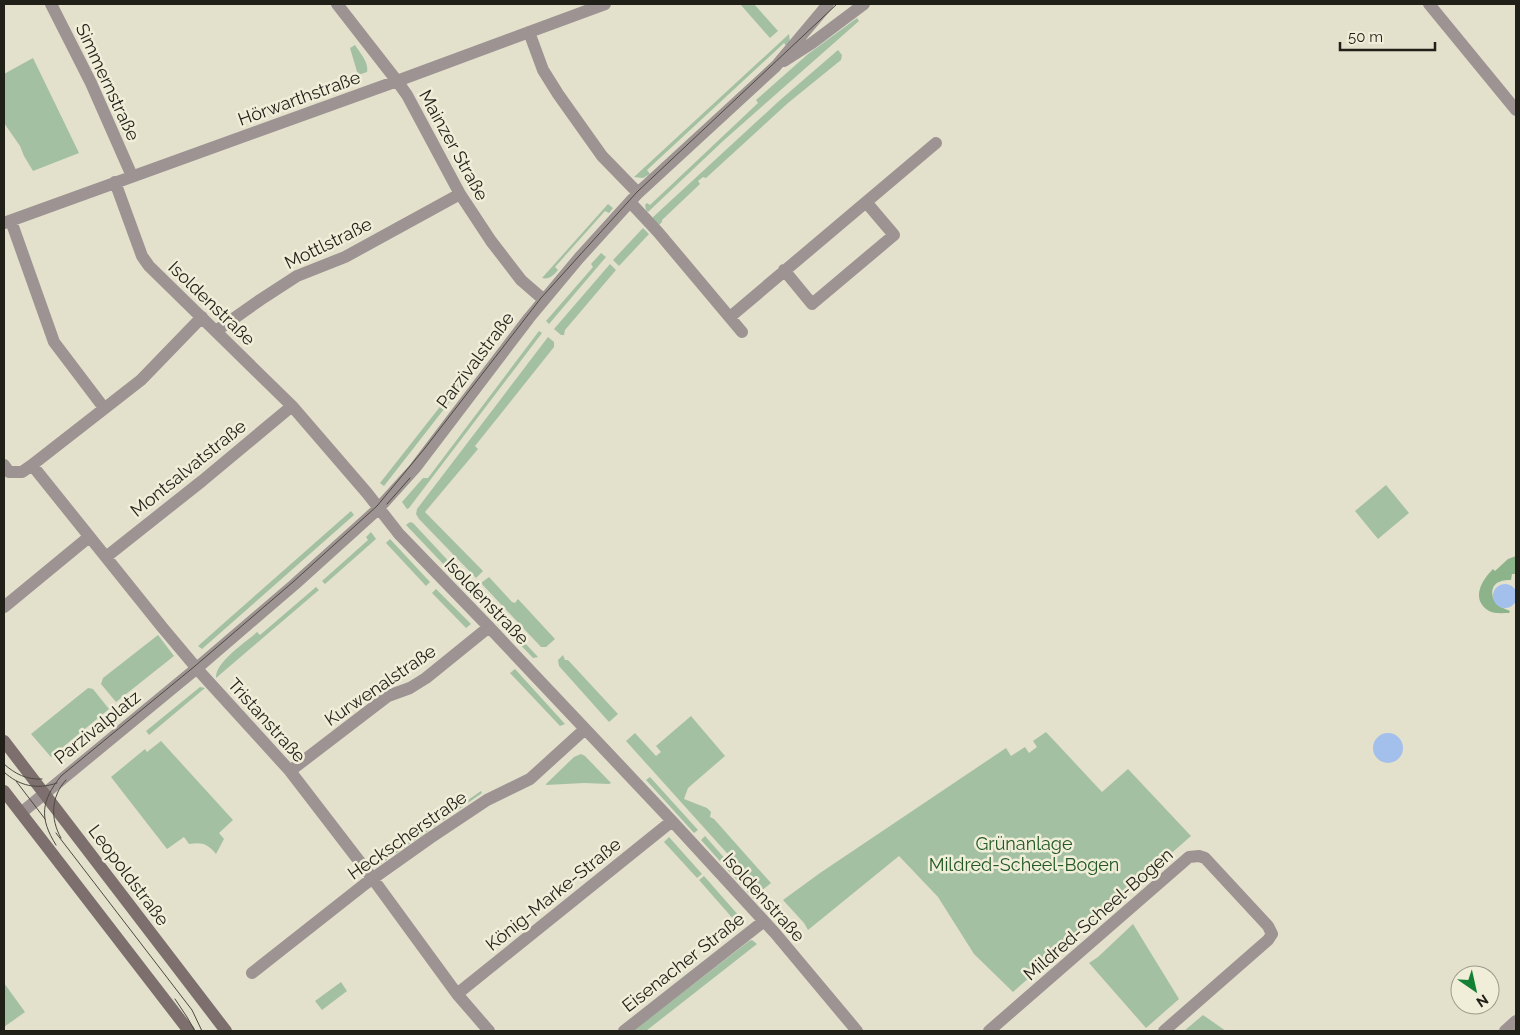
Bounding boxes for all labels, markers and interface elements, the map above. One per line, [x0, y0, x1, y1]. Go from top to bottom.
street label: Simmernstraße [72, 20, 144, 144]
scale bar [1340, 20, 1435, 52]
text: 50 m [1348, 28, 1383, 46]
street label: Hörwarthstraße [235, 66, 363, 130]
street label: Mainzer Straße [415, 86, 493, 204]
street label: Mottlstraße [281, 213, 375, 273]
street label: Isoldenstraße [164, 256, 260, 350]
street label: Parzivalstraße [432, 307, 518, 412]
street label: Montsalvatstraße [126, 415, 250, 521]
street label: Isoldenstraße [440, 553, 534, 649]
street label: Kurwenalstraße [320, 640, 440, 730]
street label: Tristanstraße [224, 674, 311, 767]
street label: Parzivalplatz [50, 686, 144, 768]
street label: Heckscherstraße [343, 786, 471, 884]
street label: Leopoldstraße [84, 820, 174, 930]
street label: König-Marke-Straße [481, 833, 625, 955]
park label: Grünanlage Mildred-Scheel-Bogen [929, 833, 1119, 875]
street label: Mildred-Scheel-Bogen [1019, 844, 1177, 984]
street label: Isoldenstraße [719, 848, 810, 946]
street label: Eisenacher Straße [618, 908, 749, 1016]
north arrow [1450, 965, 1500, 1015]
text: N [1473, 991, 1491, 1010]

